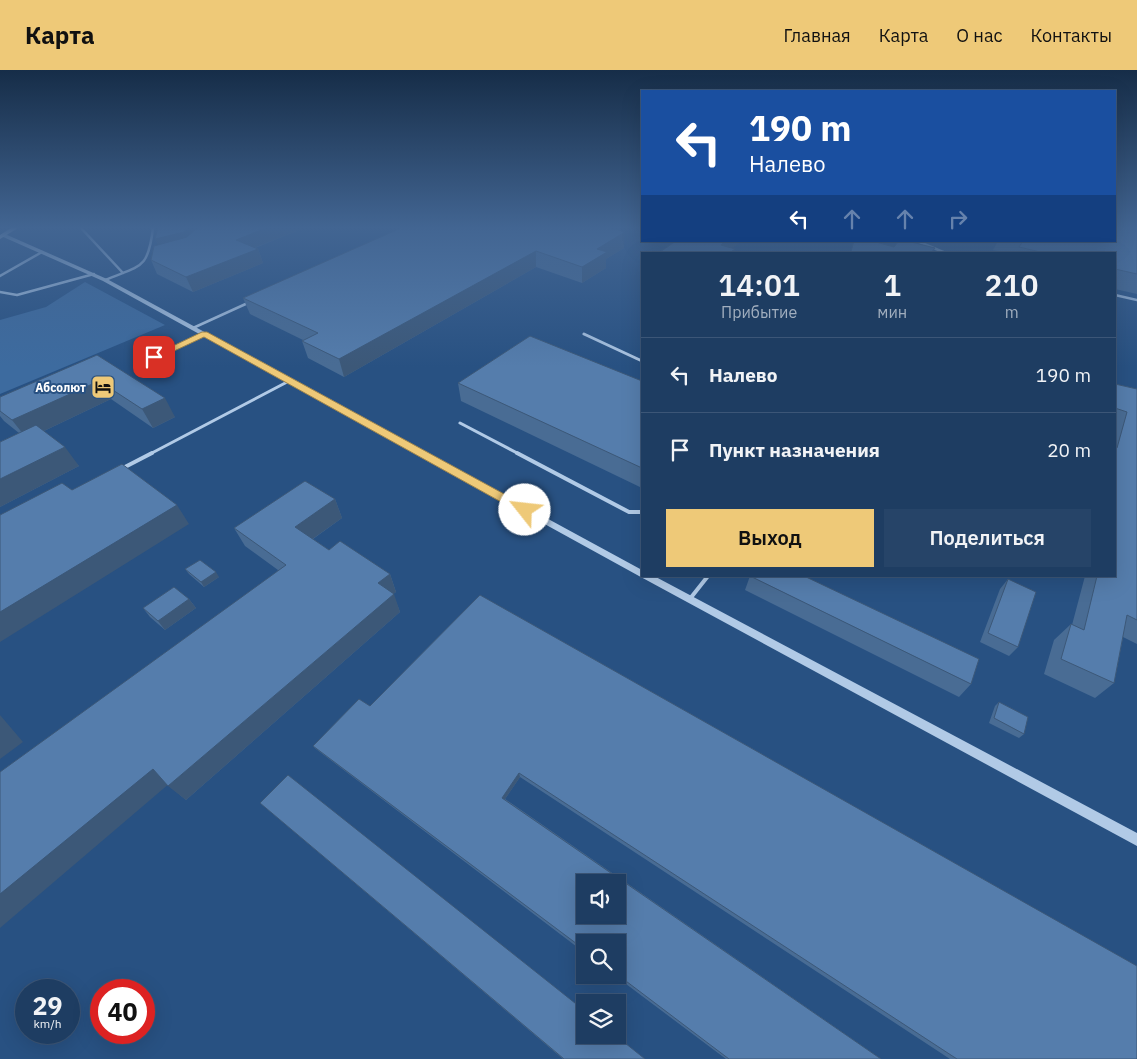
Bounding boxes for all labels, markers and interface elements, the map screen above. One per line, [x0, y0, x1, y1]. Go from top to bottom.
text: Карта [25, 19, 95, 51]
text: Главная [783, 24, 851, 47]
text: Карта [879, 24, 928, 47]
text: О нас [956, 24, 1003, 47]
text: Контакты [1031, 24, 1112, 47]
text: 190 m [749, 105, 852, 151]
icon: left [666, 110, 731, 175]
text: Налево [749, 149, 826, 178]
icon: left [785, 205, 813, 233]
icon: ahead [838, 205, 866, 233]
icon: ahead [891, 205, 919, 233]
icon: right [944, 205, 972, 233]
text: 14:01 [718, 265, 800, 304]
text: 1 [883, 265, 901, 304]
text: 210 [985, 265, 1039, 304]
text: Прибытие [721, 302, 797, 322]
text: мин [877, 302, 907, 322]
text: m [1005, 302, 1019, 322]
pin [133, 336, 175, 378]
icon: arrive [140, 343, 168, 371]
icon: left [666, 361, 694, 389]
text: Налево [709, 363, 778, 387]
text: 190 m [1036, 363, 1091, 387]
hotel icon: Абсолют [90, 374, 116, 400]
place label: Абсолют [35, 380, 86, 395]
icon: arrive [666, 436, 694, 464]
text: Пункт назначения [709, 438, 880, 462]
text: 20 m [1047, 438, 1091, 462]
position arrow [498, 483, 550, 535]
button: Выход [666, 509, 874, 567]
button: Поделиться [884, 509, 1091, 567]
map controls [576, 874, 626, 1044]
button: sound [576, 874, 626, 924]
button: search [576, 934, 626, 984]
speed limit sign: 40 [90, 979, 155, 1044]
text: 29 [32, 989, 63, 1022]
button: layers [576, 994, 626, 1044]
text: km/h [33, 1016, 62, 1031]

